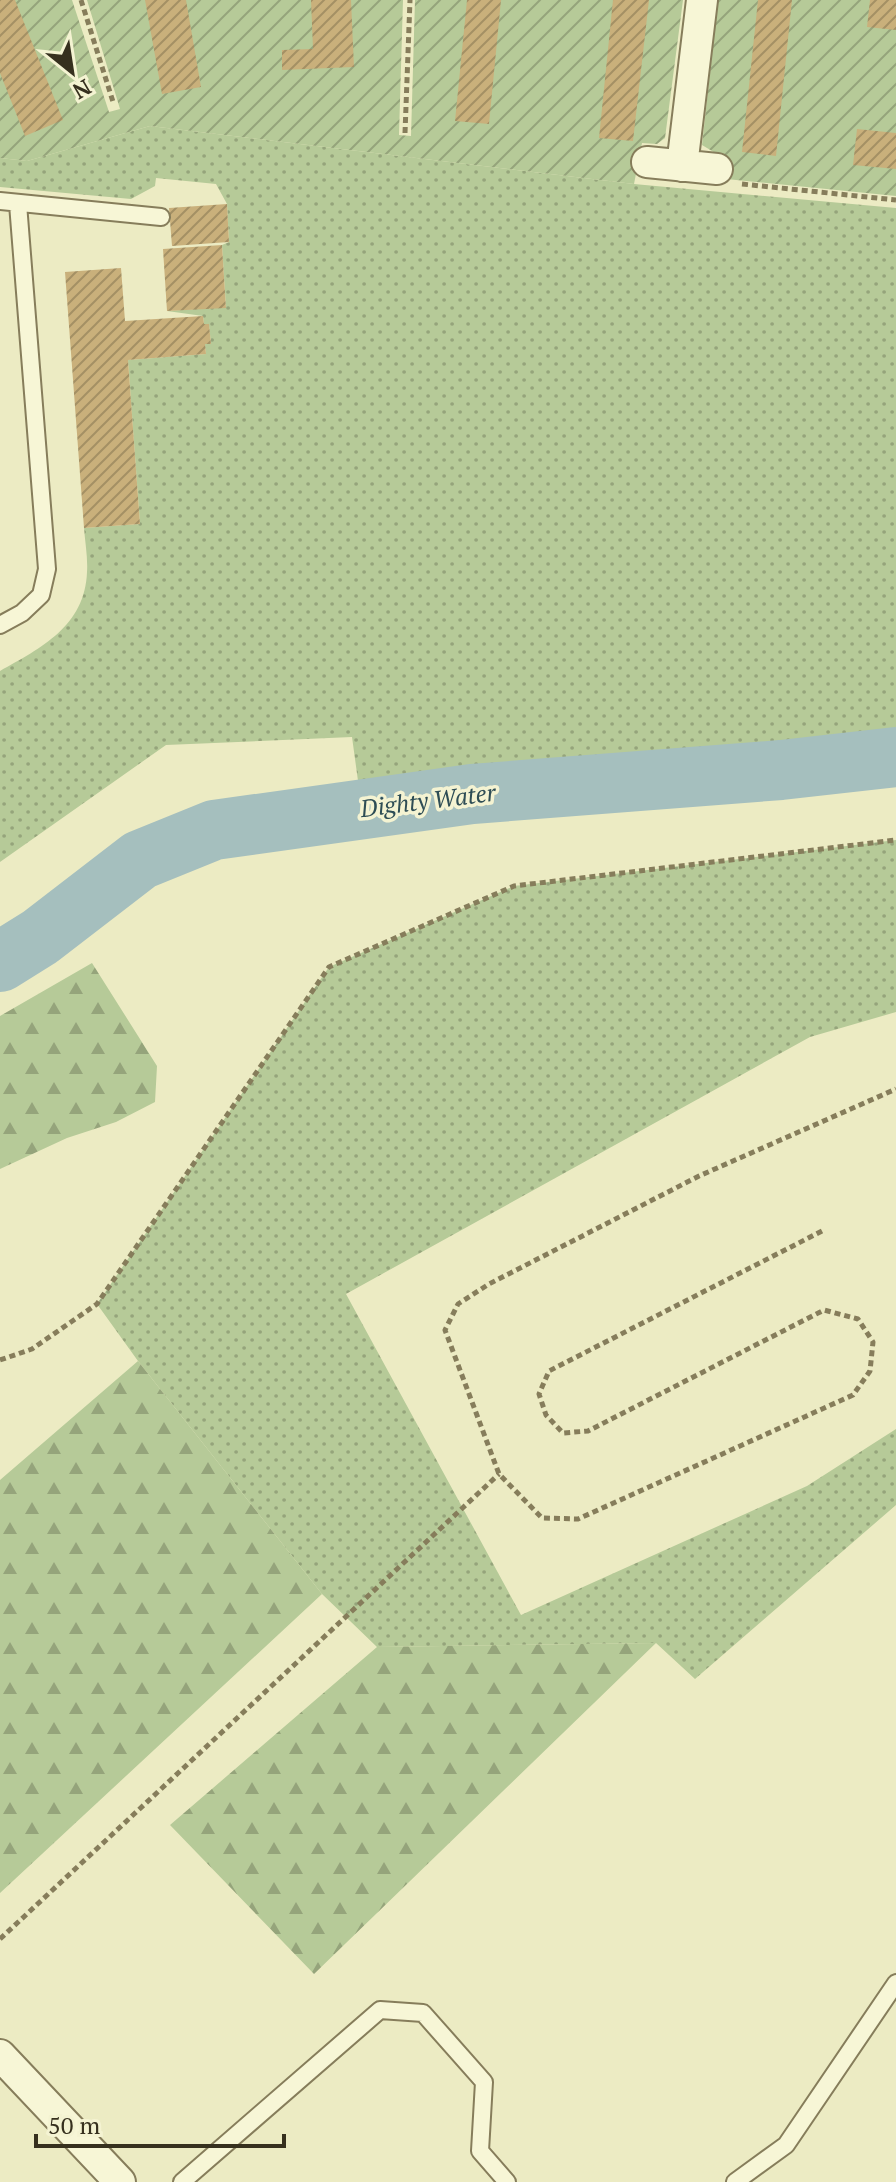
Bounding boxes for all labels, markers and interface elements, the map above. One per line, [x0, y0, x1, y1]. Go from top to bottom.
north arrow [32, 32, 112, 112]
text: N [68, 73, 97, 107]
water label: Dighty Water [357, 776, 499, 824]
scale bar [36, 2098, 284, 2148]
text: 50 m [48, 2109, 100, 2141]

